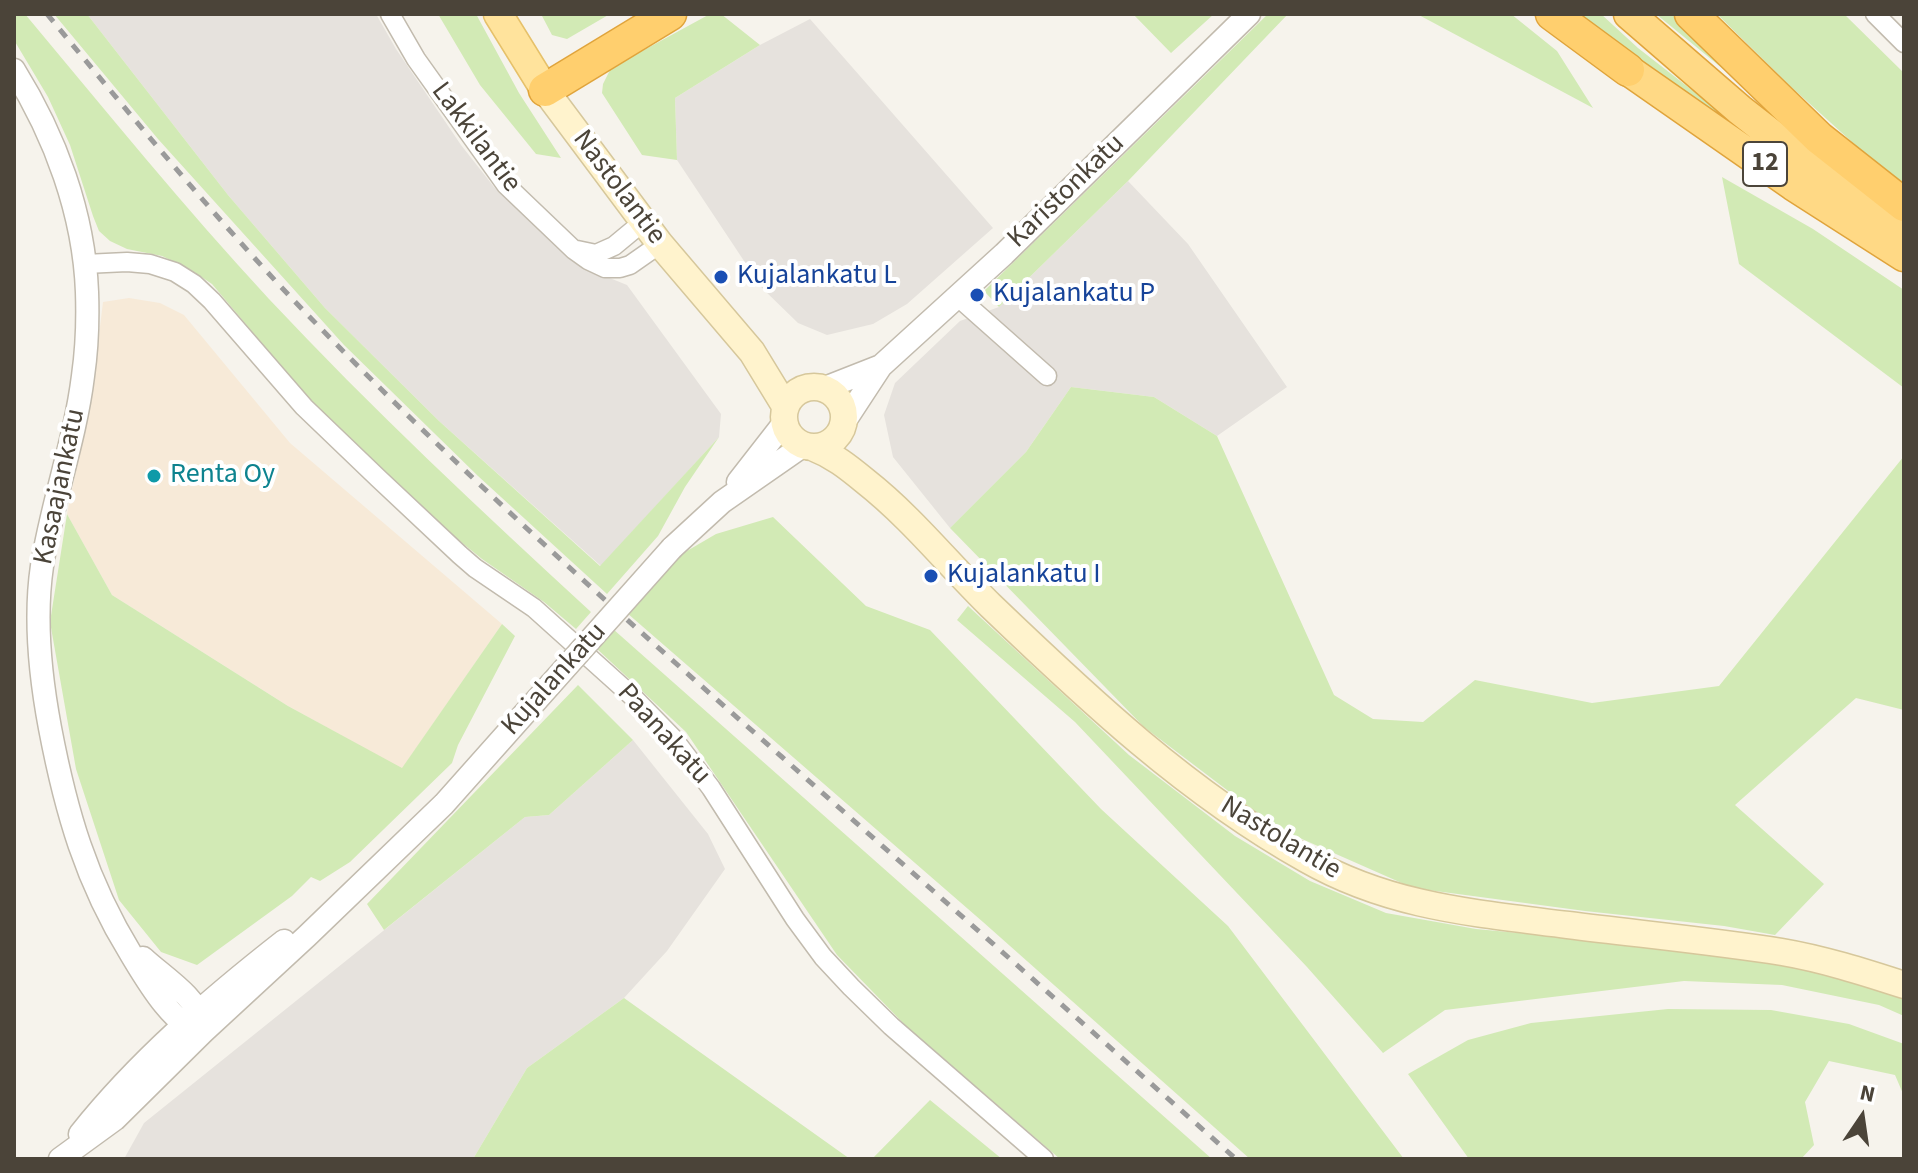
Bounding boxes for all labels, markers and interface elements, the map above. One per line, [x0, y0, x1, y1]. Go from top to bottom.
street label: Lakkilantie [423, 76, 527, 200]
street label: Nastolantie [564, 124, 672, 252]
street label: Karistonkatu [1001, 128, 1133, 256]
road number: 12 [1743, 142, 1787, 186]
place label: Kujalankatu L [737, 260, 897, 294]
marker: Kujalankatu L [712, 268, 730, 286]
place label: Kujalankatu P [993, 278, 1155, 312]
marker: Kujalankatu P [968, 286, 986, 304]
street label: Kasaajankatu [28, 406, 94, 568]
place label: Renta Oy [170, 459, 275, 493]
marker: Renta Oy [145, 467, 163, 485]
place label: Kujalankatu I [947, 559, 1101, 593]
marker: Kujalankatu I [922, 567, 940, 585]
street label: Kujalankatu [495, 616, 615, 744]
street label: Paanakatu [609, 678, 717, 792]
street label: Nastolantie [1214, 790, 1346, 888]
text: N [1857, 1076, 1878, 1111]
north arrow [1822, 1077, 1902, 1157]

